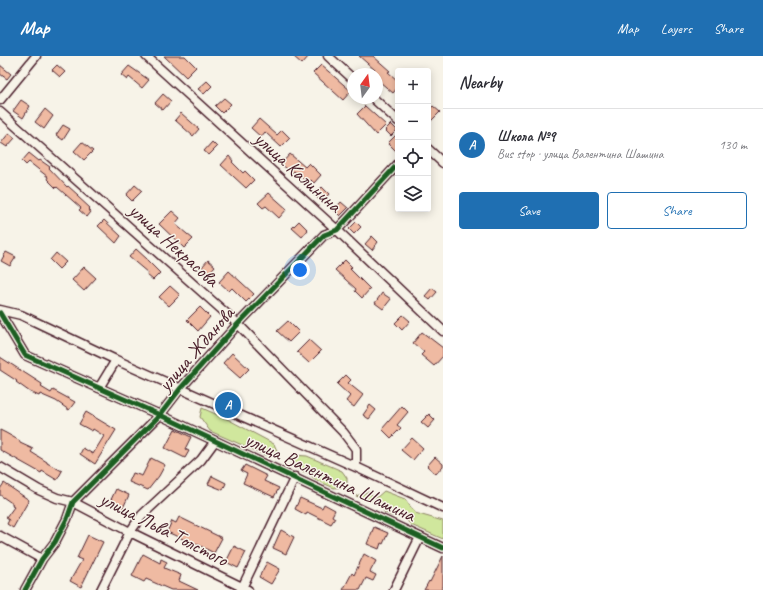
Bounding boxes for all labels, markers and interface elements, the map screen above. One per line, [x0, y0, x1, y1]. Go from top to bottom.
text: Map [20, 16, 50, 40]
text: Map [617, 20, 639, 37]
text: Layers [661, 20, 692, 37]
text: Share [714, 20, 743, 37]
north arrow [347, 68, 383, 104]
map controls [395, 68, 431, 212]
button: + [395, 68, 431, 104]
text: Nearby [459, 72, 502, 93]
button: − [395, 104, 431, 140]
street label: улица Калинина [248, 126, 348, 219]
text: Школа №9 [497, 127, 555, 146]
text: A [469, 137, 475, 153]
text: 130 m [719, 137, 747, 153]
button: locate [395, 140, 431, 176]
text: Bus stop · улица Валентина Шашина [497, 146, 663, 162]
button: layers [395, 176, 431, 212]
button: Save [459, 192, 599, 229]
button: Share [607, 192, 747, 229]
street label: улица Некрасова [123, 197, 225, 293]
your location [290, 260, 310, 280]
street label: улица Жданова [152, 300, 241, 397]
pin: A [215, 390, 241, 420]
street label: улица Валентина Шашина [240, 426, 420, 528]
street label: улица Льва Толстого [95, 486, 233, 572]

